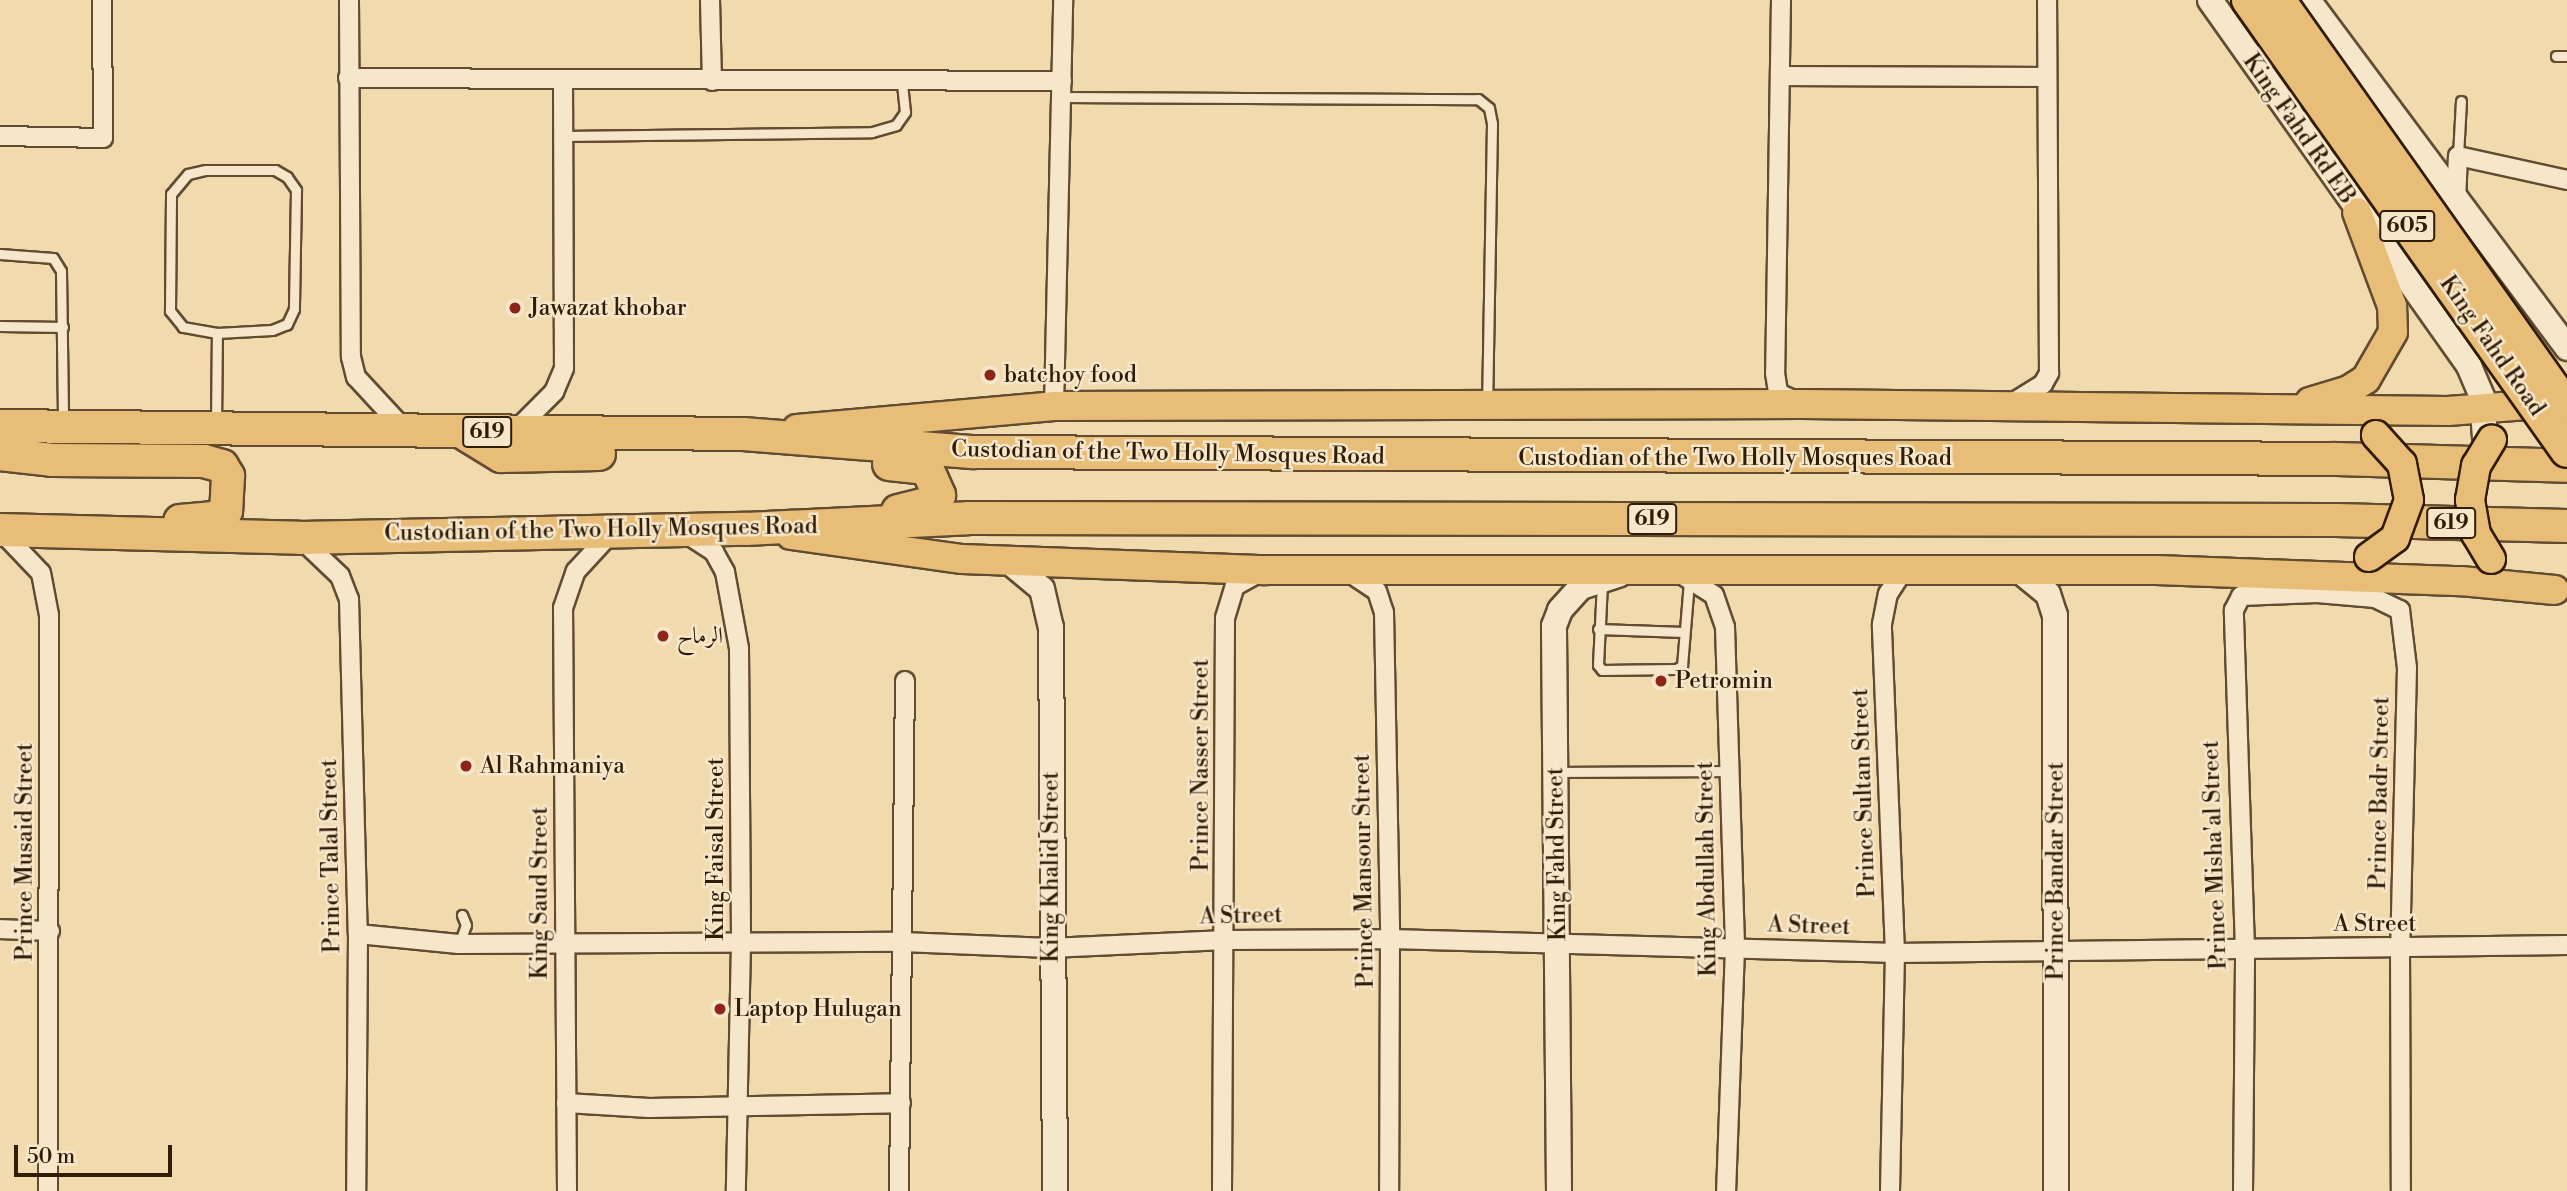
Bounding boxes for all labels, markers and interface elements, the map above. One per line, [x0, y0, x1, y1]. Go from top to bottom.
street label: King Fahd Rd EB [2237, 48, 2361, 210]
road number: 605 [2379, 208, 2435, 244]
street label: King Fahd Road [2433, 271, 2551, 421]
place label: Jawazat khobar [529, 294, 687, 322]
marker: Jawazat khobar [507, 300, 523, 316]
place label: batchoy food [1004, 361, 1137, 389]
marker: batchoy food [982, 367, 998, 383]
road number: 619 [461, 414, 513, 450]
street label: Custodian of the Two Holly Mosques Road [951, 435, 1385, 471]
street label: Custodian of the Two Holly Mosques Road [1518, 444, 1952, 472]
road number: 619 [1626, 502, 1678, 536]
road number: 619 [2425, 505, 2477, 540]
street label: Custodian of the Two Holly Mosques Road [384, 512, 818, 548]
place label: الرماح [677, 622, 723, 650]
marker: الرماح [655, 628, 671, 644]
street label: Prince Nasser Street [1187, 659, 1215, 871]
place label: Petromin [1675, 667, 1773, 695]
marker: Petromin [1653, 673, 1669, 689]
street label: Prince Sultan Street [1847, 688, 1881, 898]
street label: Prince Badr Street [2365, 696, 2395, 890]
street label: Prince Misha'al Street [2197, 740, 2233, 970]
street label: Prince Musaid Street [11, 743, 39, 961]
place label: Al Rahmaniya [480, 752, 625, 780]
street label: Prince Mansour Street [1348, 754, 1380, 988]
street label: King Faisal Street [702, 757, 730, 941]
marker: Al Rahmaniya [458, 758, 474, 774]
street label: Prince Talal Street [316, 759, 346, 953]
street label: King Abdullah Street [1691, 761, 1723, 977]
street label: Prince Bandar Street [2042, 762, 2070, 980]
street label: King Fahd Street [1542, 767, 1572, 941]
street label: King Khalid Street [1037, 771, 1065, 963]
street label: King Saud Street [526, 807, 554, 979]
street label: A Street [1199, 901, 1283, 931]
street label: A Street [2334, 910, 2416, 938]
street label: A Street [1767, 911, 1851, 941]
place label: Laptop Hulugan [734, 995, 902, 1023]
marker: Laptop Hulugan [712, 1001, 728, 1017]
scale bar [18, 1132, 175, 1176]
text: 50 m [27, 1144, 75, 1170]

